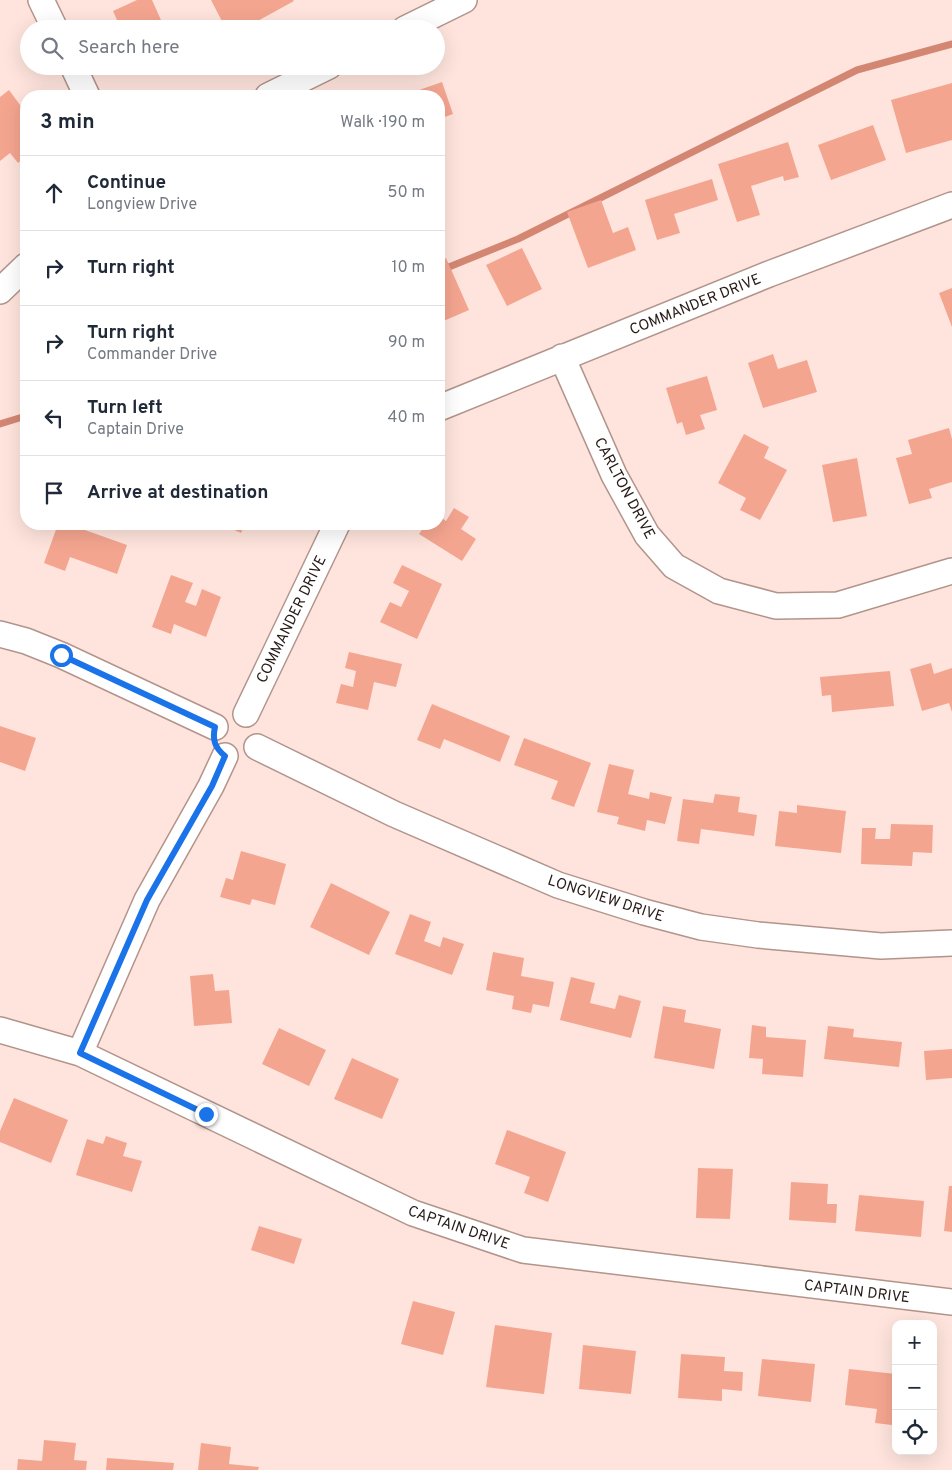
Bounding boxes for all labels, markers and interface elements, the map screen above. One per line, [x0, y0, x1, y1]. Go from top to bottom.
search box [20, 20, 445, 75]
icon: search [38, 34, 66, 62]
text: Search here [78, 36, 180, 60]
text: 3 min [40, 109, 95, 136]
text: Walk · 190 m [340, 113, 425, 133]
text: Continue [87, 171, 166, 195]
icon: ahead [40, 179, 68, 207]
text: 50 m [388, 183, 425, 203]
text: Longview Drive [87, 195, 197, 215]
icon: right [40, 254, 68, 282]
text: Turn right [87, 256, 175, 280]
text: 10 m [391, 258, 425, 278]
street label: COMMANDER DRIVE [627, 270, 764, 340]
text: Turn right [87, 321, 175, 345]
icon: right [40, 329, 68, 357]
text: 90 m [388, 333, 425, 353]
text: Commander Drive [87, 345, 217, 365]
text: Turn left [87, 396, 163, 420]
icon: left [40, 404, 68, 432]
text: 40 m [387, 408, 425, 428]
text: Captain Drive [87, 420, 184, 440]
street label: CARLTON DRIVE [589, 435, 658, 543]
icon: arrive [40, 479, 68, 507]
text: Arrive at destination [87, 481, 268, 505]
street label: COMMANDER DRIVE [253, 553, 332, 687]
route start [50, 644, 73, 667]
street label: LONGVIEW DRIVE [545, 872, 666, 927]
route end [195, 1103, 218, 1126]
street label: CAPTAIN DRIVE [405, 1202, 512, 1255]
street label: CAPTAIN DRIVE [803, 1277, 911, 1308]
map controls [892, 1320, 937, 1455]
button: + [892, 1320, 937, 1365]
button: − [892, 1365, 937, 1410]
button: locate [892, 1410, 937, 1455]

